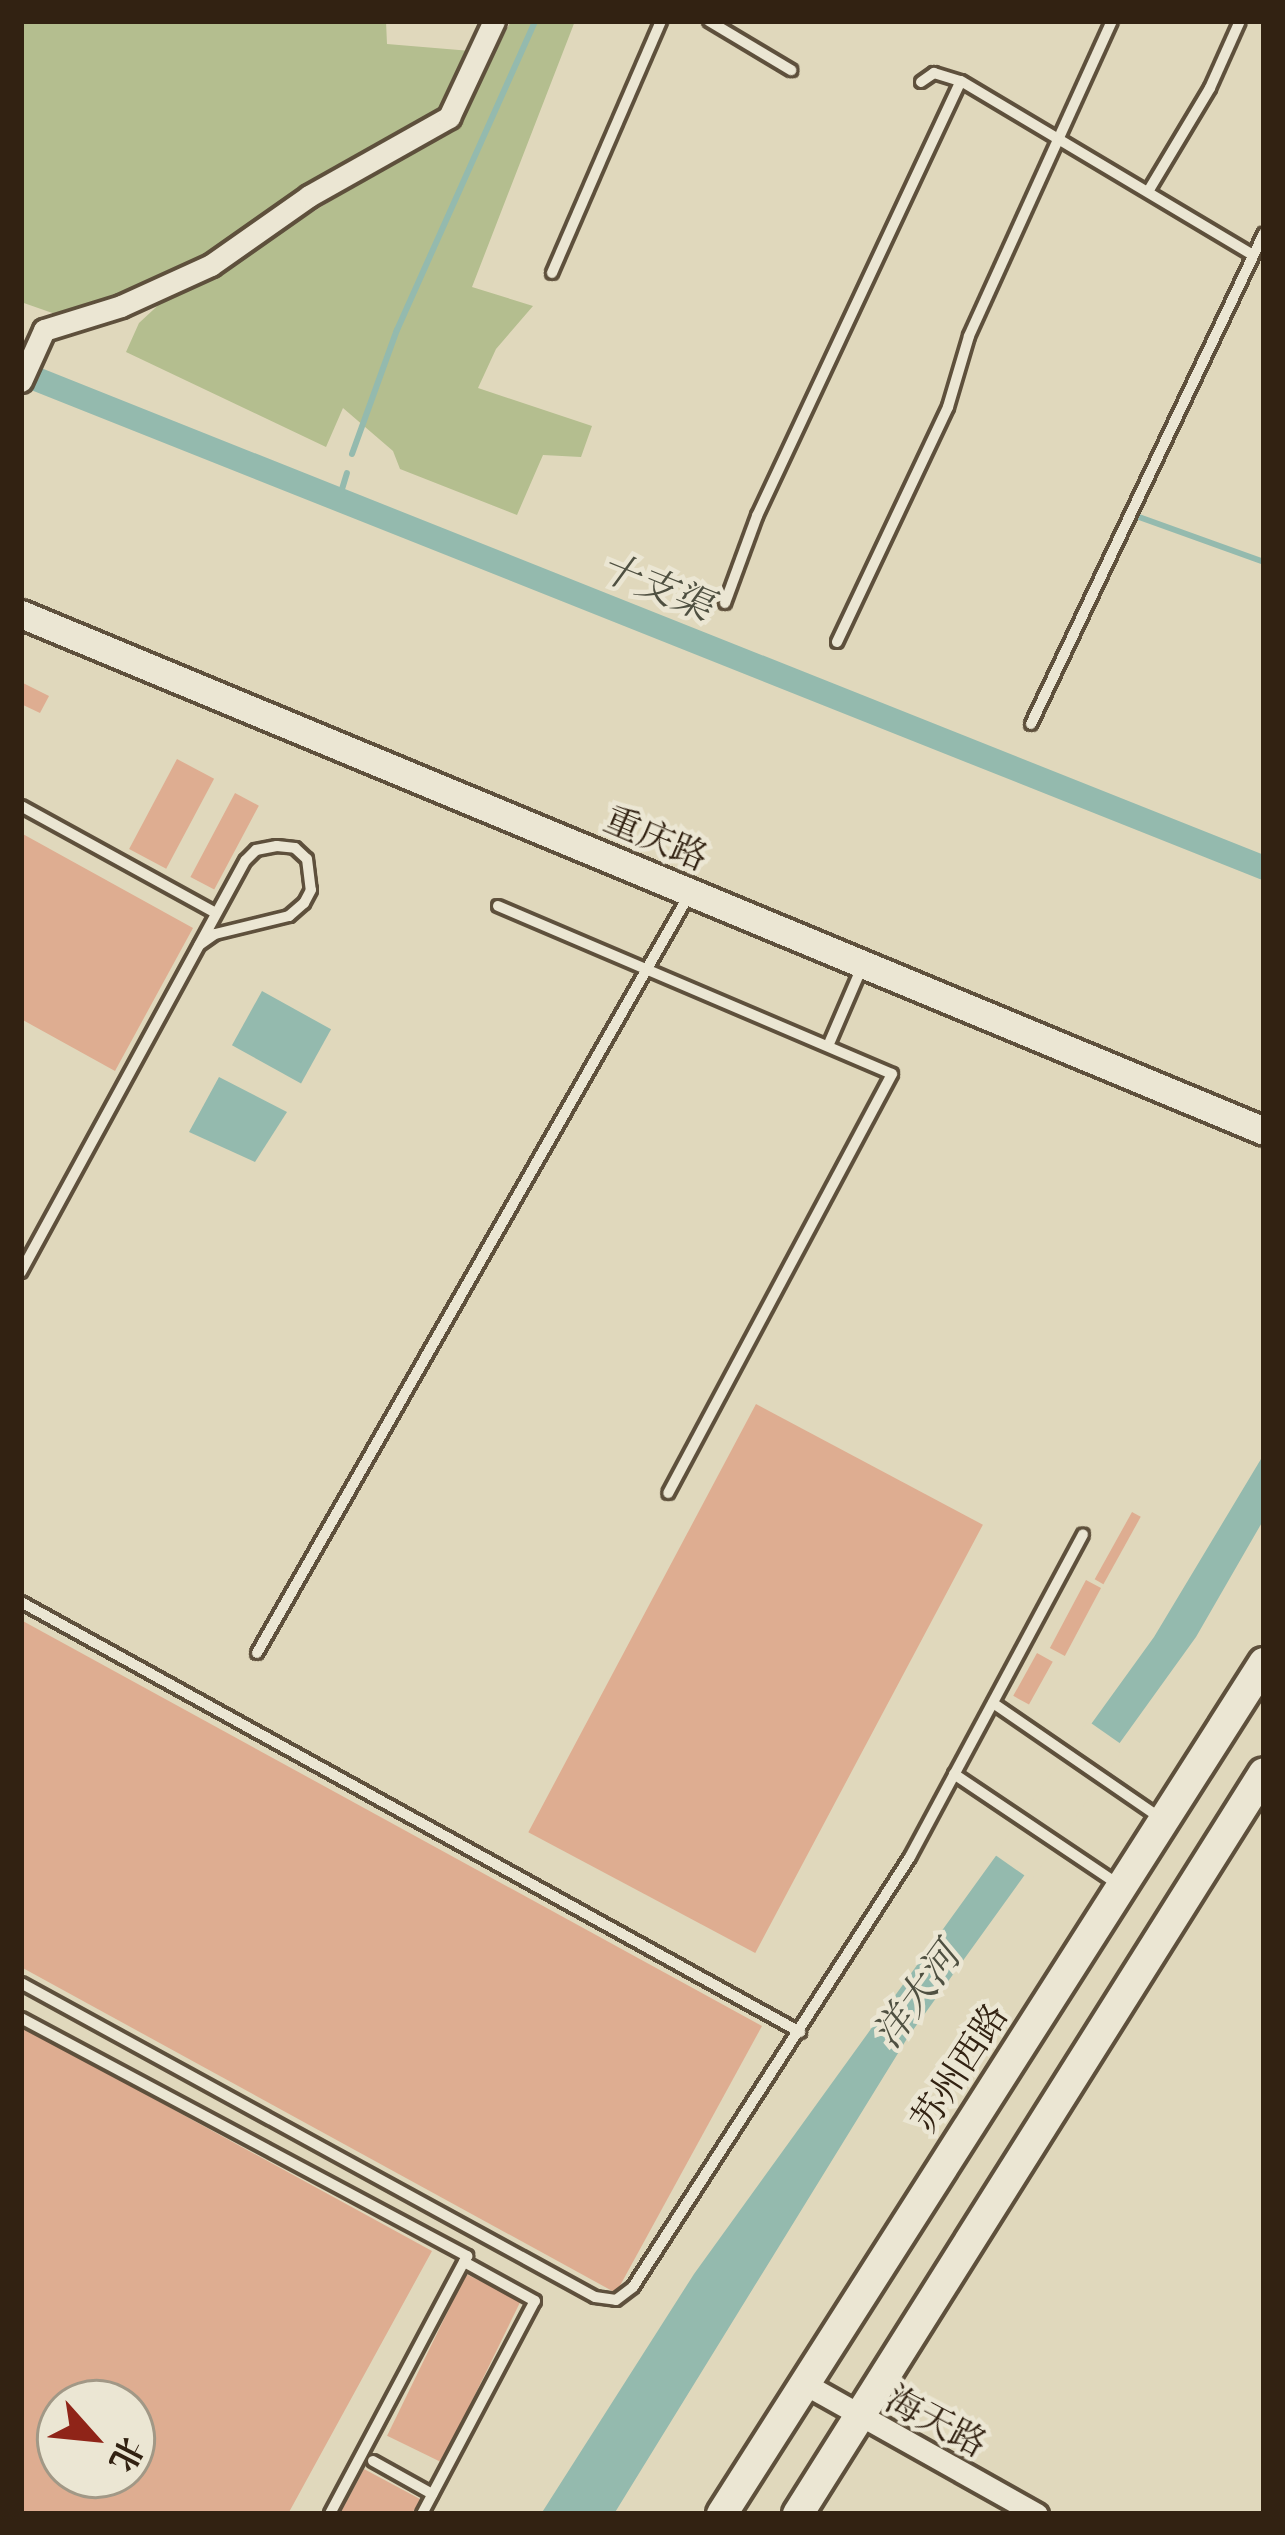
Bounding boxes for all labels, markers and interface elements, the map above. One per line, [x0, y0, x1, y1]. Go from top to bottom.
water label: 十支渠 [593, 543, 719, 631]
street label: 重庆路 [598, 798, 714, 880]
water label: 洋大河 [864, 1935, 970, 2057]
street label: 苏州西路 [903, 1996, 1017, 2140]
street label: 海天路 [878, 2378, 994, 2466]
north arrow [36, 2379, 156, 2499]
text: 北 [101, 2431, 151, 2478]

